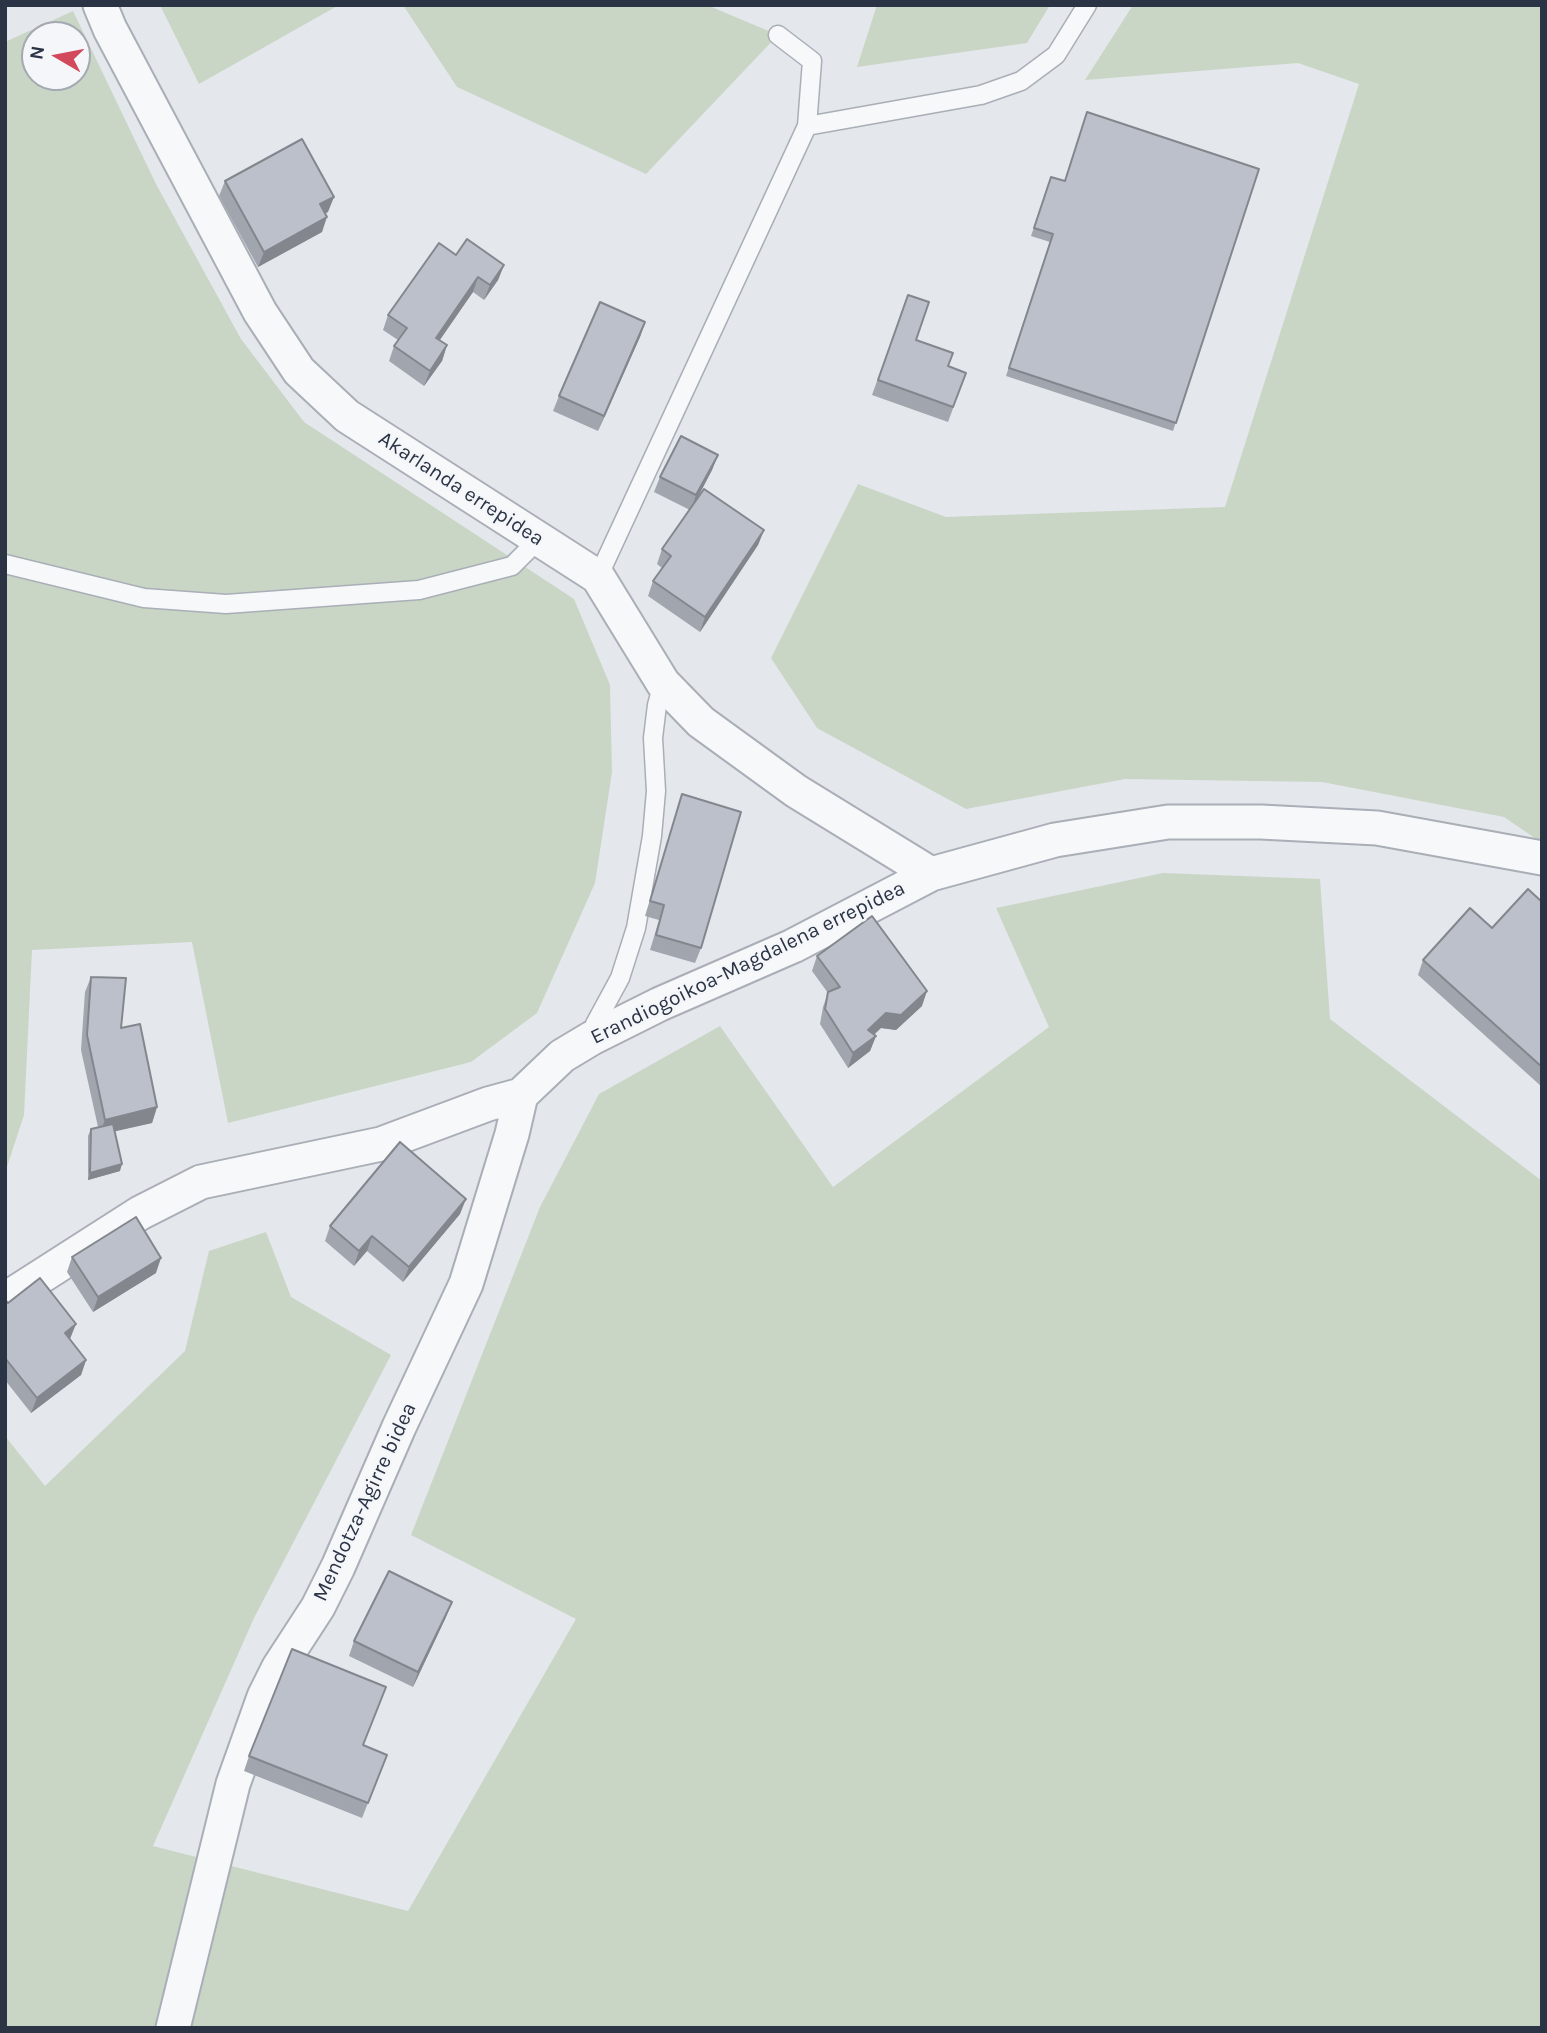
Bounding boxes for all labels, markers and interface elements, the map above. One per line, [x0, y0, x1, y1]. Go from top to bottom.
north arrow [21, 21, 91, 91]
text: N [25, 44, 49, 61]
street label: Akarlanda errepidea [374, 426, 548, 552]
street label: Erandiogoikoa-Magdalena errepidea [587, 876, 909, 1050]
street label: Mendotza-Agirre bidea [308, 1399, 422, 1605]

